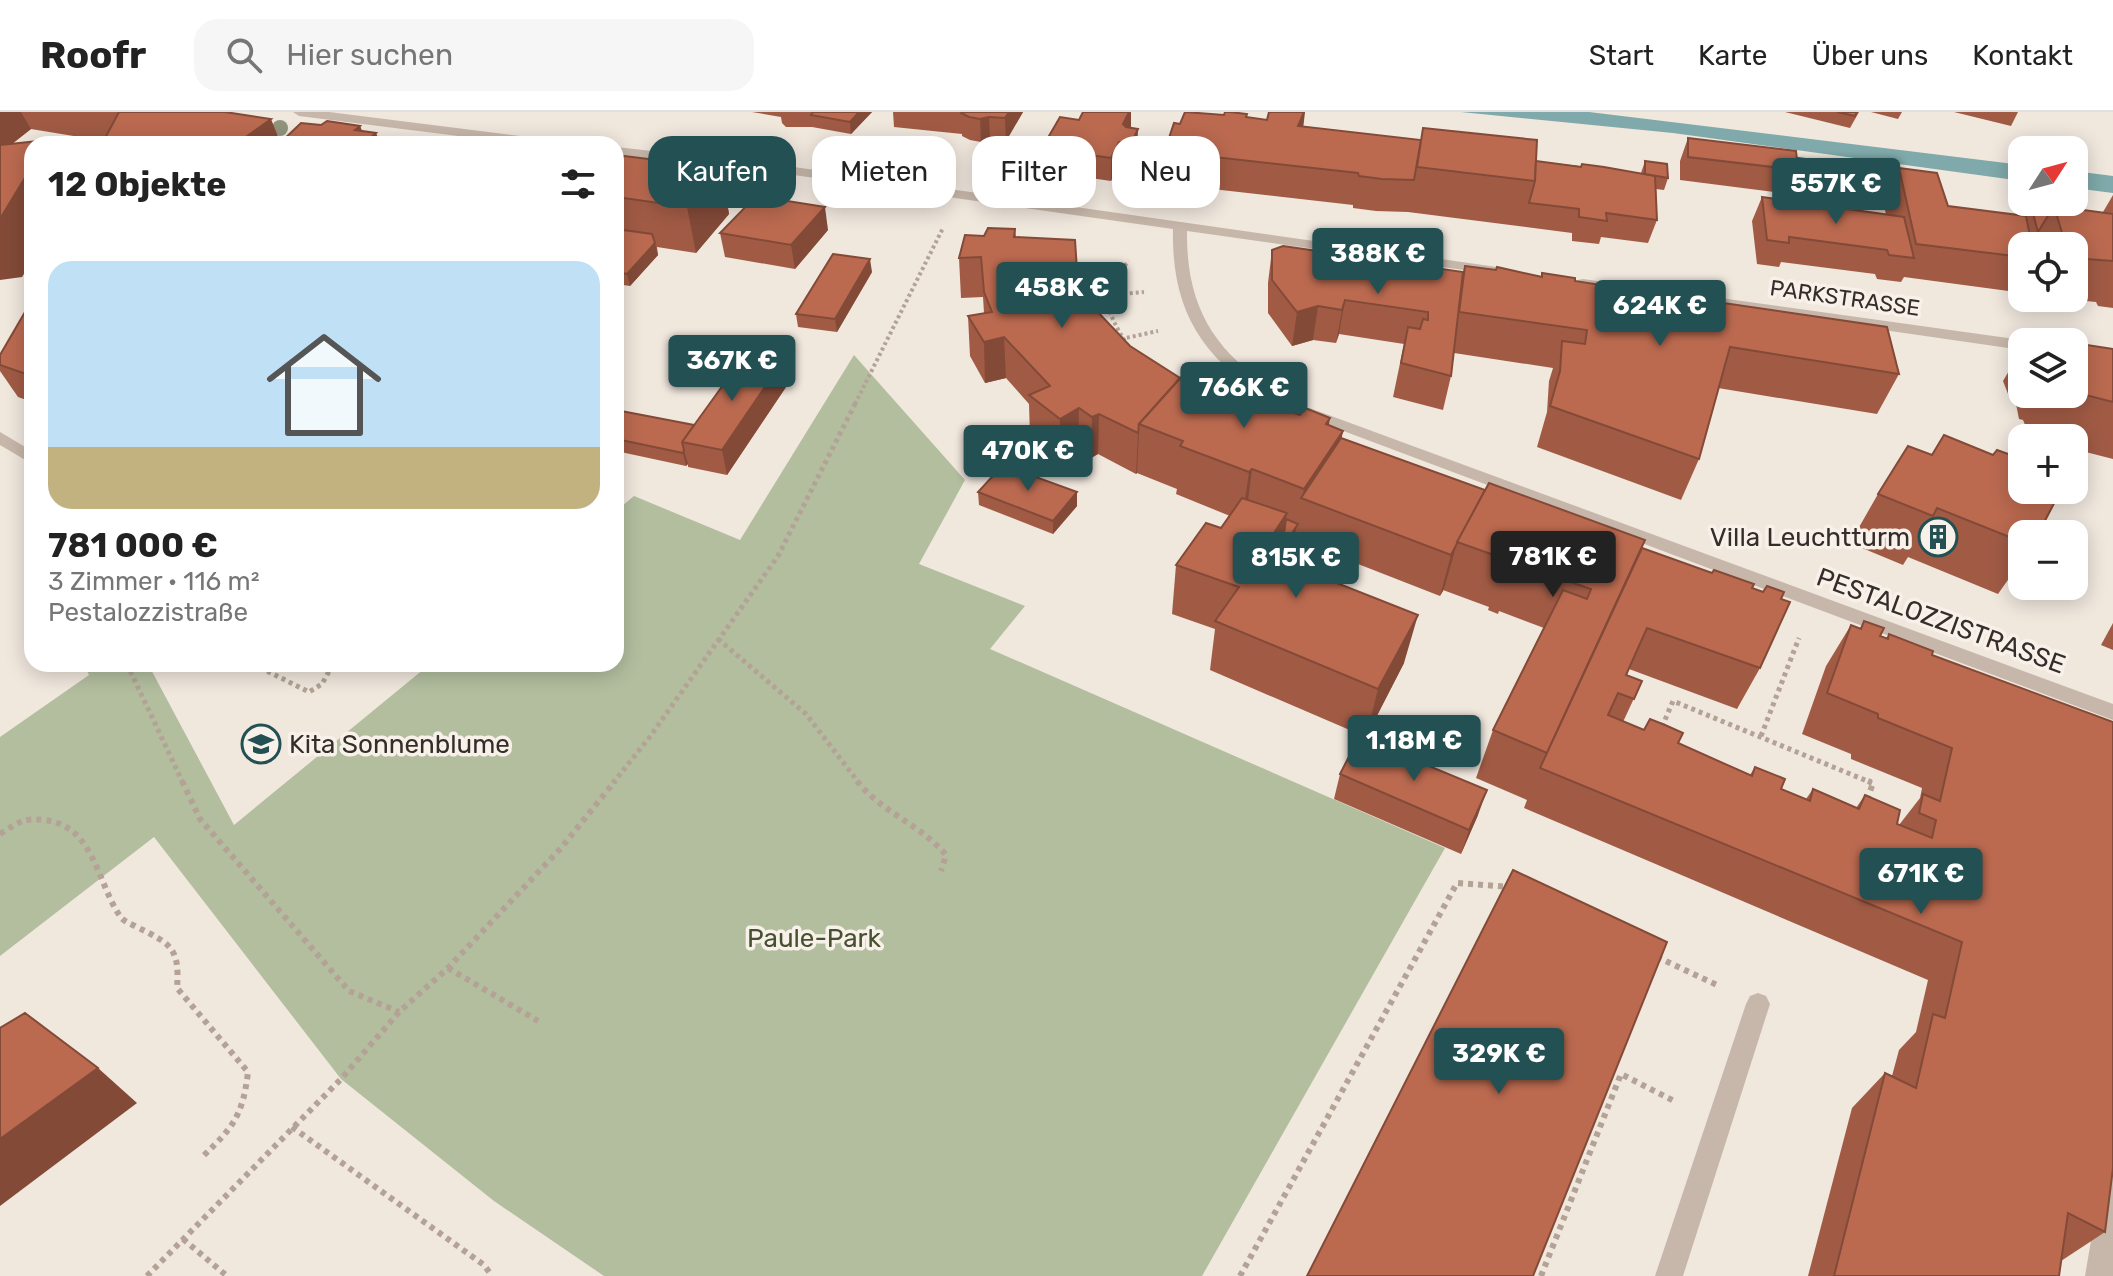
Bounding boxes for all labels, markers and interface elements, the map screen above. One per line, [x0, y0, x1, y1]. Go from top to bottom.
search box [194, 19, 754, 91]
text: Roofr [40, 32, 146, 78]
icon: search [222, 33, 266, 77]
text: Hier suchen [286, 37, 453, 73]
text: Start [1589, 39, 1654, 72]
text: Karte [1698, 39, 1767, 72]
text: Über uns [1811, 39, 1928, 72]
text: Kontakt [1972, 39, 2073, 72]
chip: Kaufen [648, 136, 796, 208]
chip: Mieten [812, 136, 956, 208]
chip: Filter [972, 136, 1096, 208]
chip: Neu [1112, 136, 1220, 208]
north arrow [2008, 136, 2088, 216]
map controls [2008, 136, 2088, 600]
pin: 557K € [1771, 158, 1901, 226]
icon: filters [556, 162, 600, 206]
text: 12 Objekte [48, 164, 226, 205]
text: 557K € [1790, 168, 1882, 199]
pin: 388K € [1313, 228, 1443, 296]
button: locate [2008, 232, 2088, 312]
text: 388K € [1330, 238, 1426, 269]
pin: 458K € [997, 262, 1127, 330]
text: 458K € [1014, 272, 1110, 303]
street label: PARKSTRASSE [1768, 274, 1922, 322]
pin: 624K € [1595, 280, 1725, 348]
text: 624K € [1613, 290, 1707, 321]
icon: home [252, 313, 396, 457]
button: layers [2008, 328, 2088, 408]
pin: 367K € [667, 335, 797, 403]
text: 367K € [686, 345, 778, 376]
pin: 766K € [1179, 362, 1309, 430]
text: 766K € [1198, 372, 1290, 403]
button: + [2008, 424, 2088, 504]
pin: 470K € [963, 425, 1093, 493]
text: 470K € [982, 435, 1074, 466]
building icon: Villa Leuchtturm [1917, 516, 1959, 558]
button: − [2008, 520, 2088, 600]
place label: Villa Leuchtturm [1710, 522, 1910, 553]
text: 781 000 € [48, 525, 218, 566]
pin: 781K € [1488, 531, 1618, 599]
pin: 815K € [1231, 532, 1361, 600]
text: 781K € [1509, 541, 1597, 572]
text: 815K € [1251, 542, 1341, 573]
street label: PESTALOZZISTRASSE [1812, 562, 2070, 680]
text: 3 Zimmer · 116 m² [48, 566, 260, 597]
text: Pestalozzistraße [48, 597, 248, 628]
pin: 1.18M € [1340, 715, 1488, 783]
school or university icon: Kita Sonnenblume [240, 723, 282, 765]
text: 1.18M € [1366, 725, 1462, 756]
place label: Kita Sonnenblume [289, 729, 510, 760]
pin: 671K € [1856, 848, 1986, 916]
text: 671K € [1878, 858, 1964, 889]
park label: Paule-Park [747, 923, 881, 954]
pin: 329K € [1434, 1028, 1564, 1096]
text: 329K € [1452, 1038, 1546, 1069]

